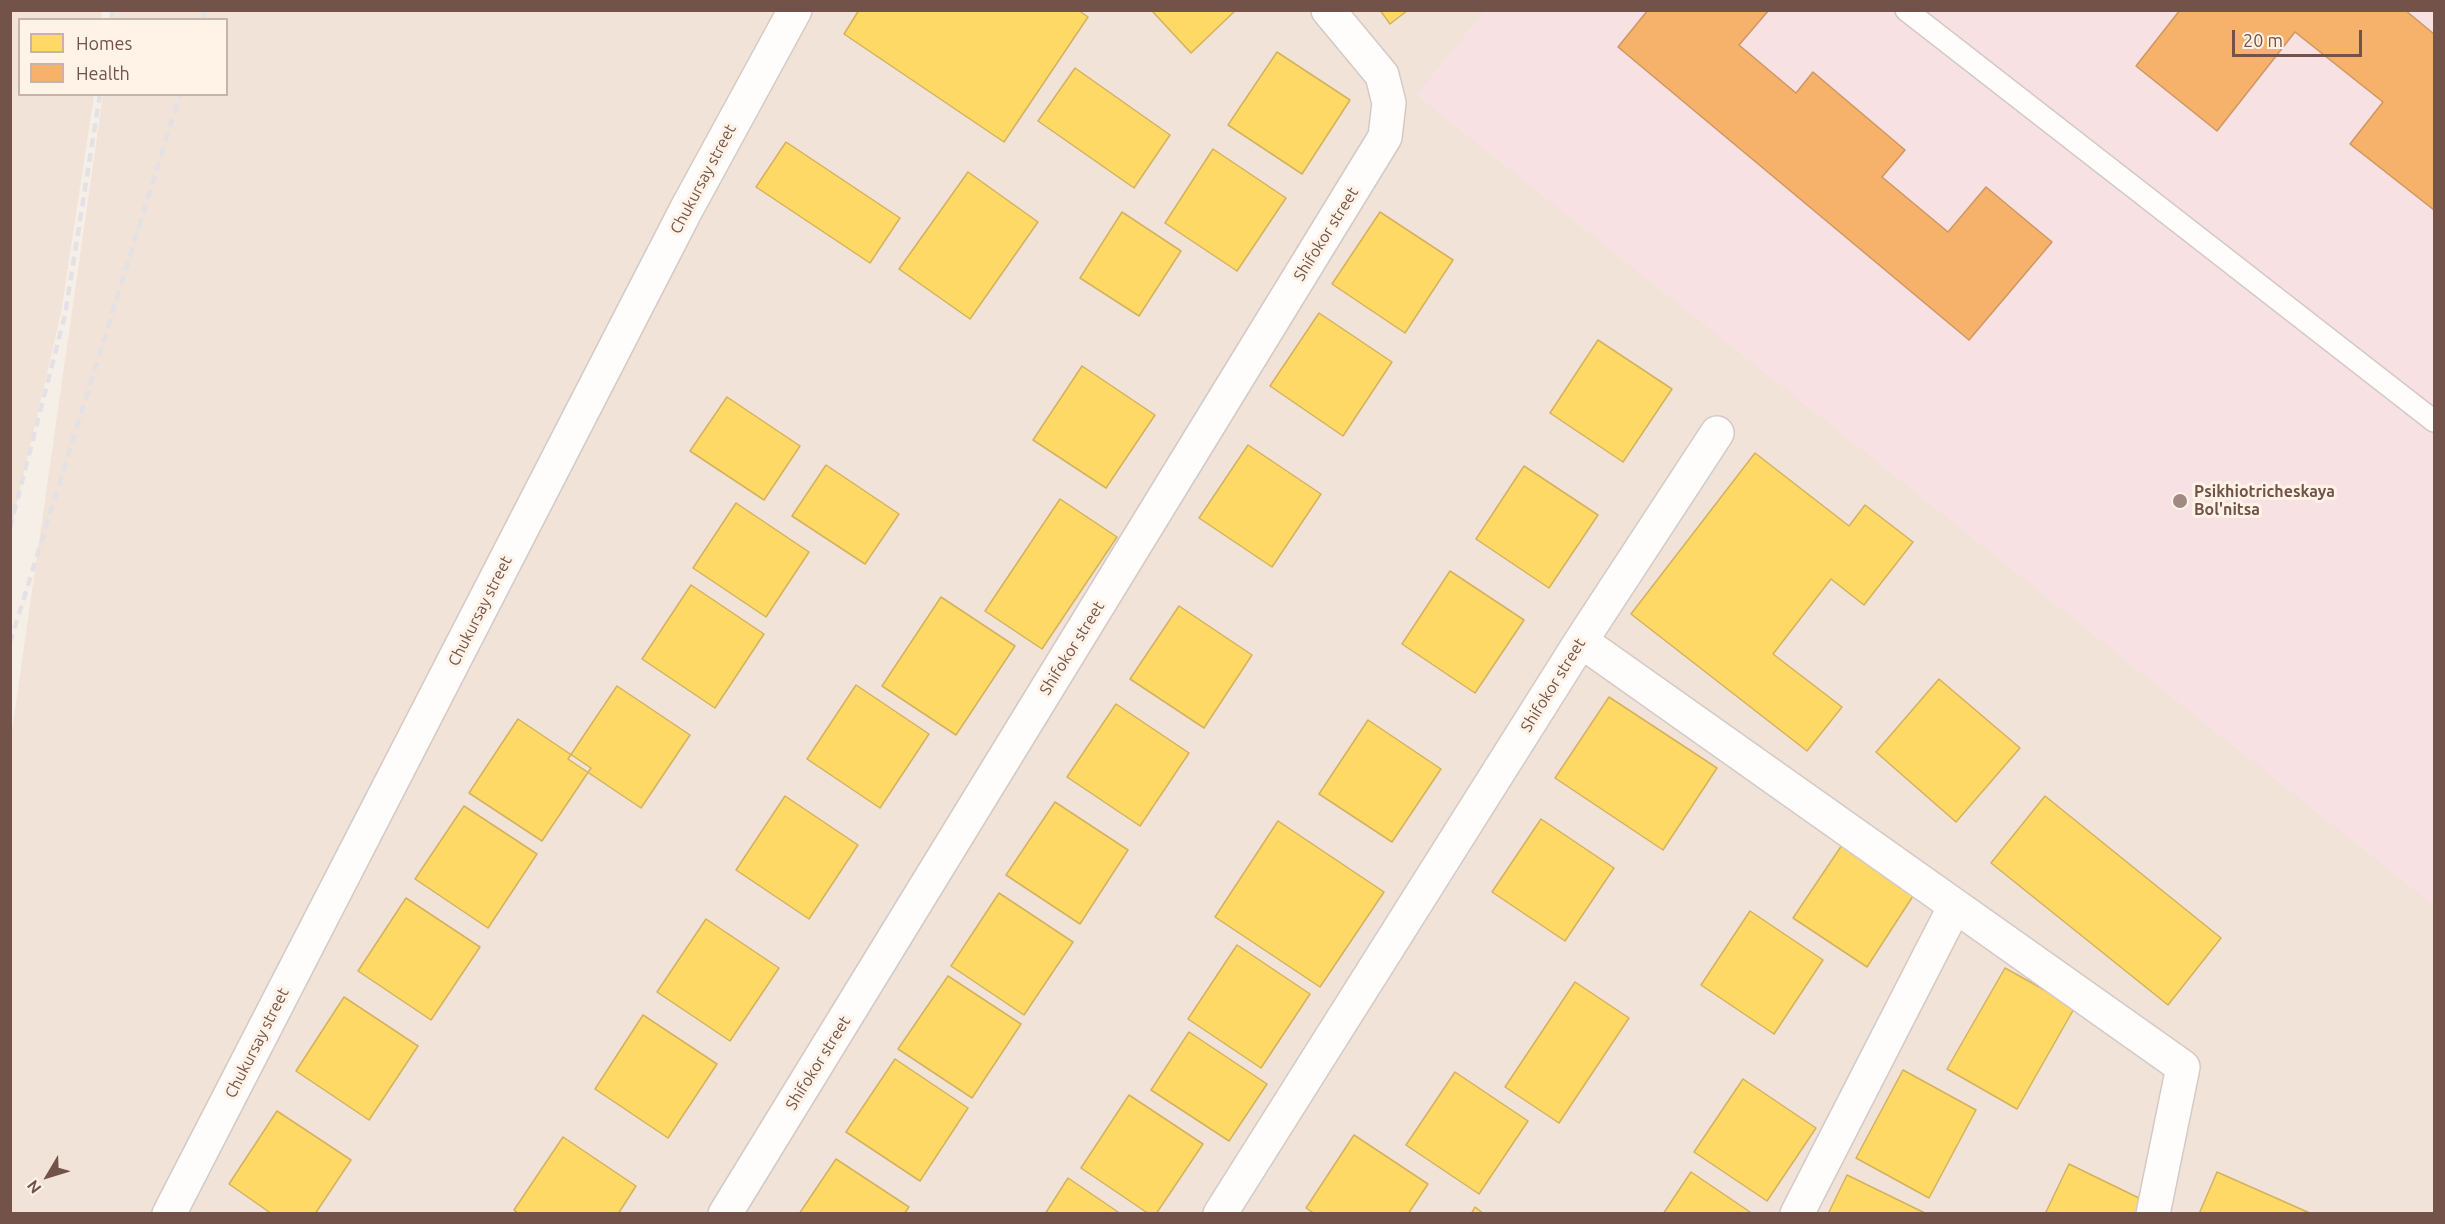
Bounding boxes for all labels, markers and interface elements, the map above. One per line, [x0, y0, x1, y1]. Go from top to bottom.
legend [18, 18, 228, 96]
scale bar [2235, 18, 2366, 56]
text: 20 m [2243, 30, 2283, 50]
text: Homes [76, 33, 132, 53]
text: Health [76, 63, 130, 83]
street label: Chukursay street [666, 121, 740, 237]
street label: Shifokor street [1290, 184, 1362, 284]
place label: Psikhiotricheskaya Bol'nitsa [2194, 482, 2335, 520]
marker: Psikhiotricheskaya Bol'nitsa [2171, 492, 2189, 510]
street label: Chukursay street [444, 553, 516, 669]
street label: Shifokor street [1036, 598, 1108, 698]
street label: Shifokor street [1517, 635, 1589, 735]
street label: Chukursay street [221, 985, 293, 1101]
street label: Shifokor street [782, 1013, 854, 1113]
north arrow [18, 1146, 78, 1206]
text: N [23, 1177, 45, 1197]

